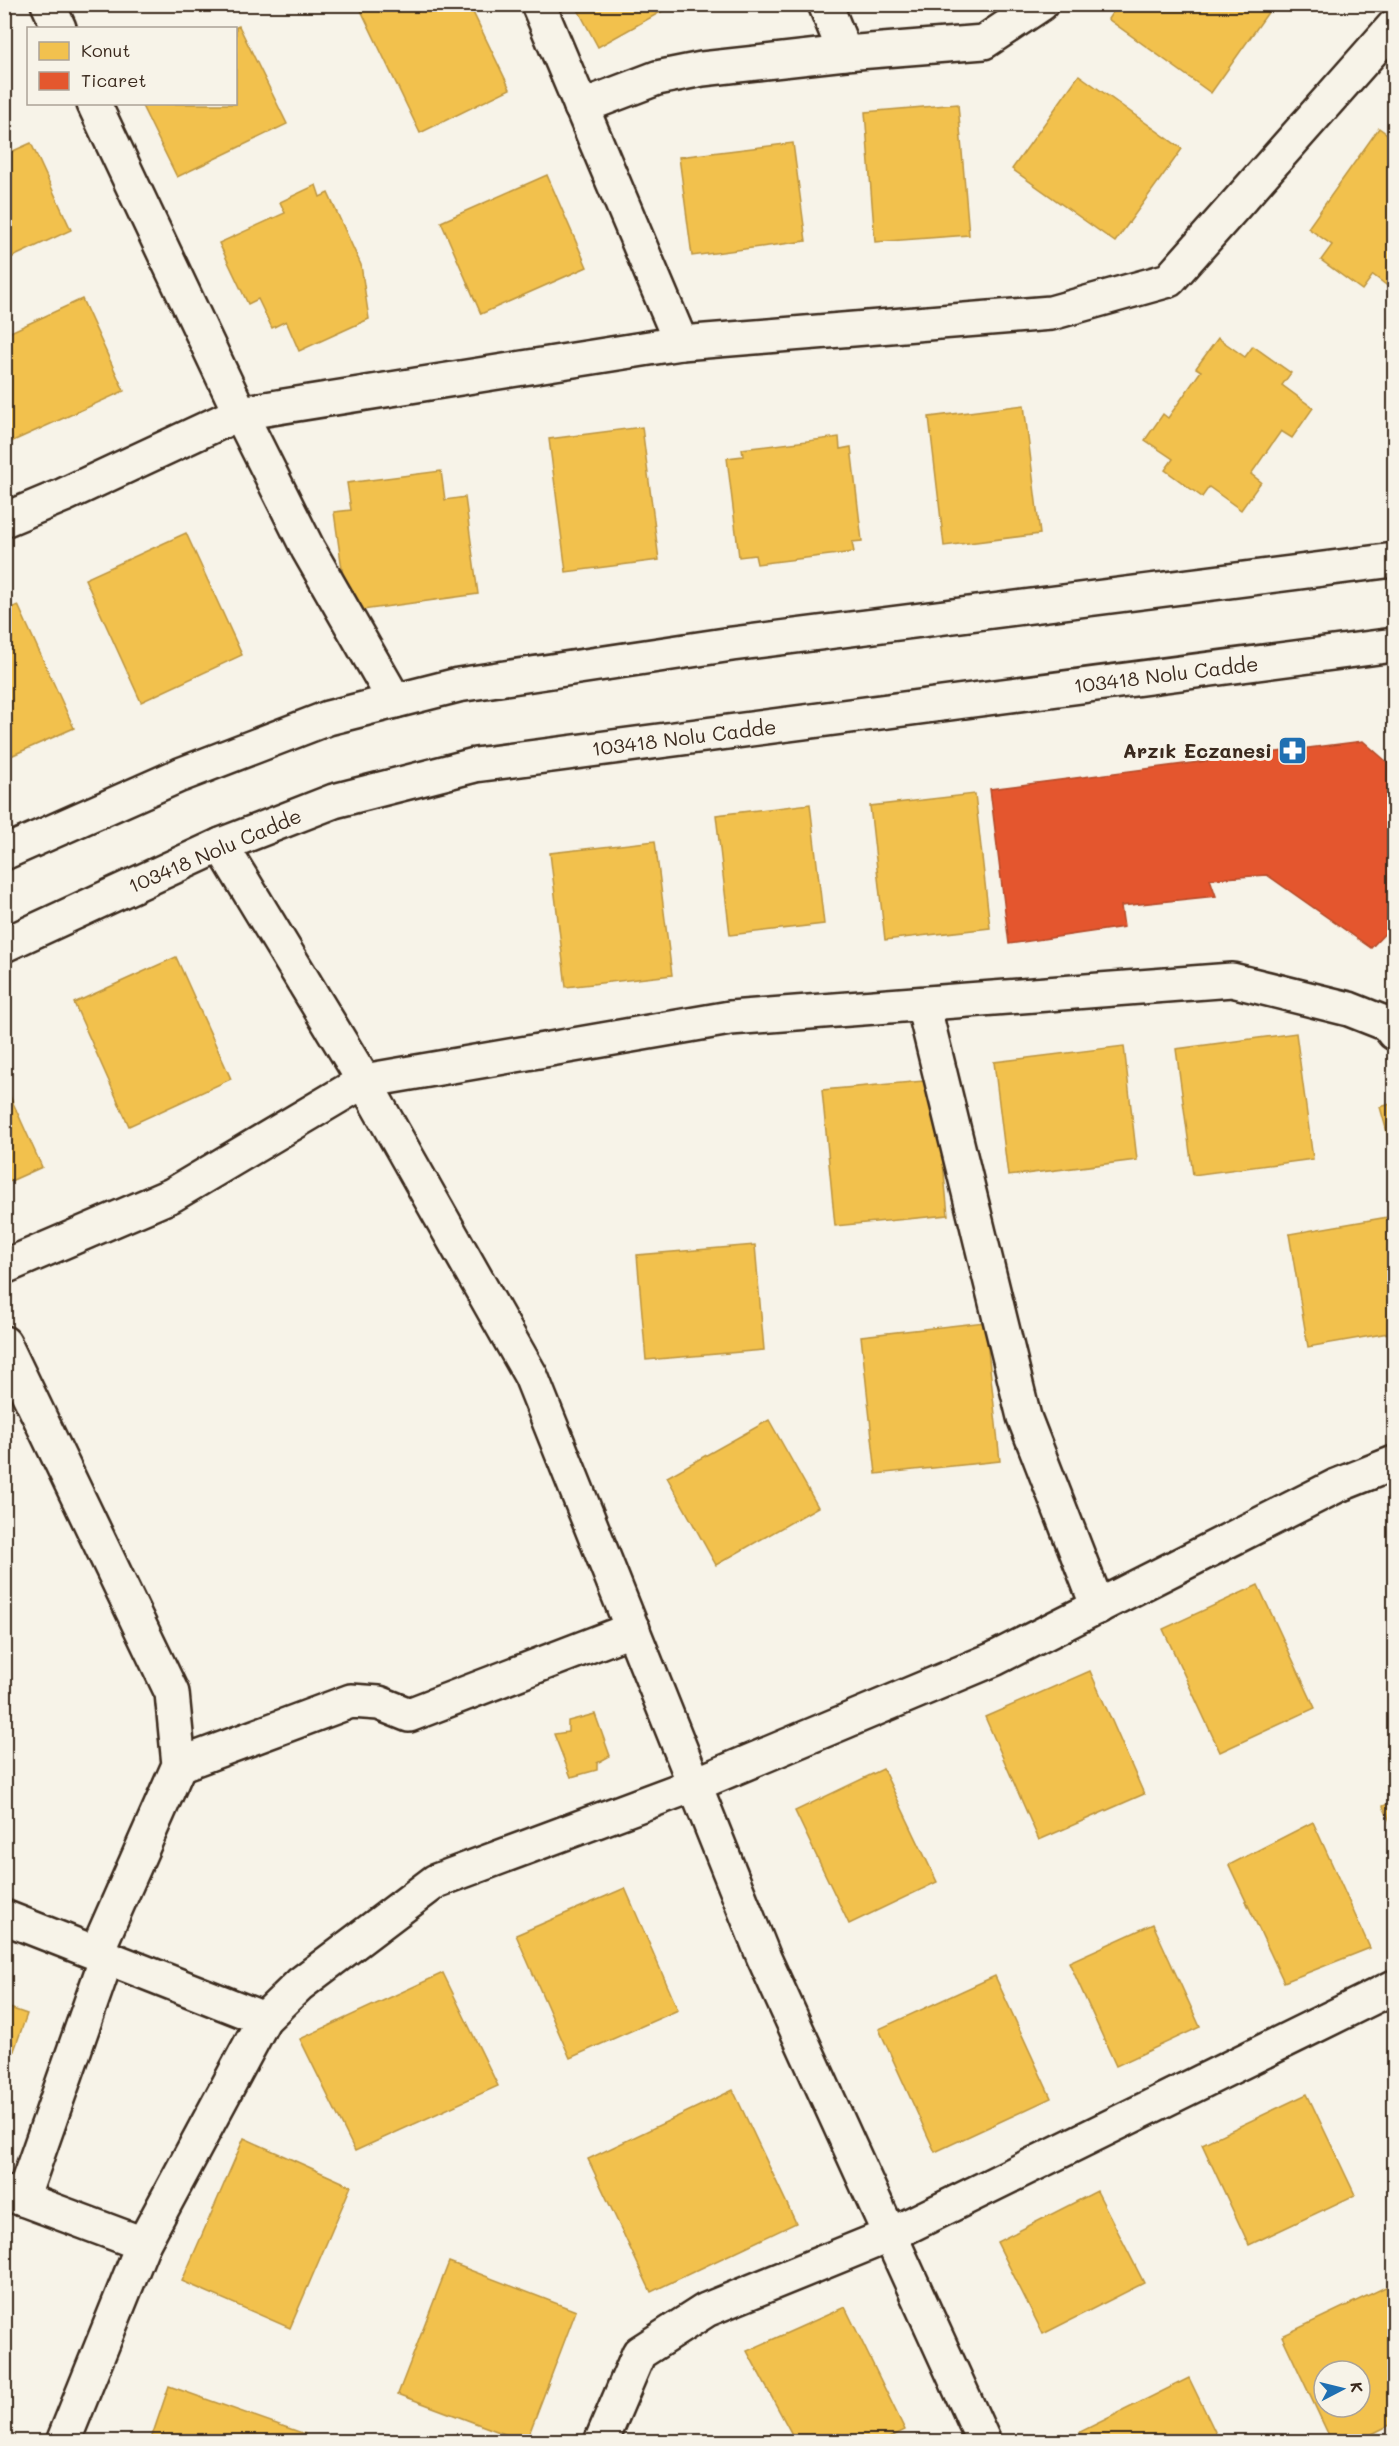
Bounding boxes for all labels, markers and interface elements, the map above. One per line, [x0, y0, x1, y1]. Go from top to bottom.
legend [27, 27, 237, 105]
text: Konut [81, 38, 130, 62]
text: Ticaret [81, 68, 146, 92]
street label: 103418 Nolu Cadde [1072, 650, 1260, 698]
street label: 103418 Nolu Cadde [590, 713, 778, 761]
pharmacy icon: Arzık Eczanesi [1277, 735, 1309, 767]
place label: Arzık Eczanesi [1123, 737, 1272, 763]
street label: 103418 Nolu Cadde [124, 802, 305, 898]
north arrow [1312, 2359, 1372, 2419]
text: K [1346, 2381, 1368, 2394]

